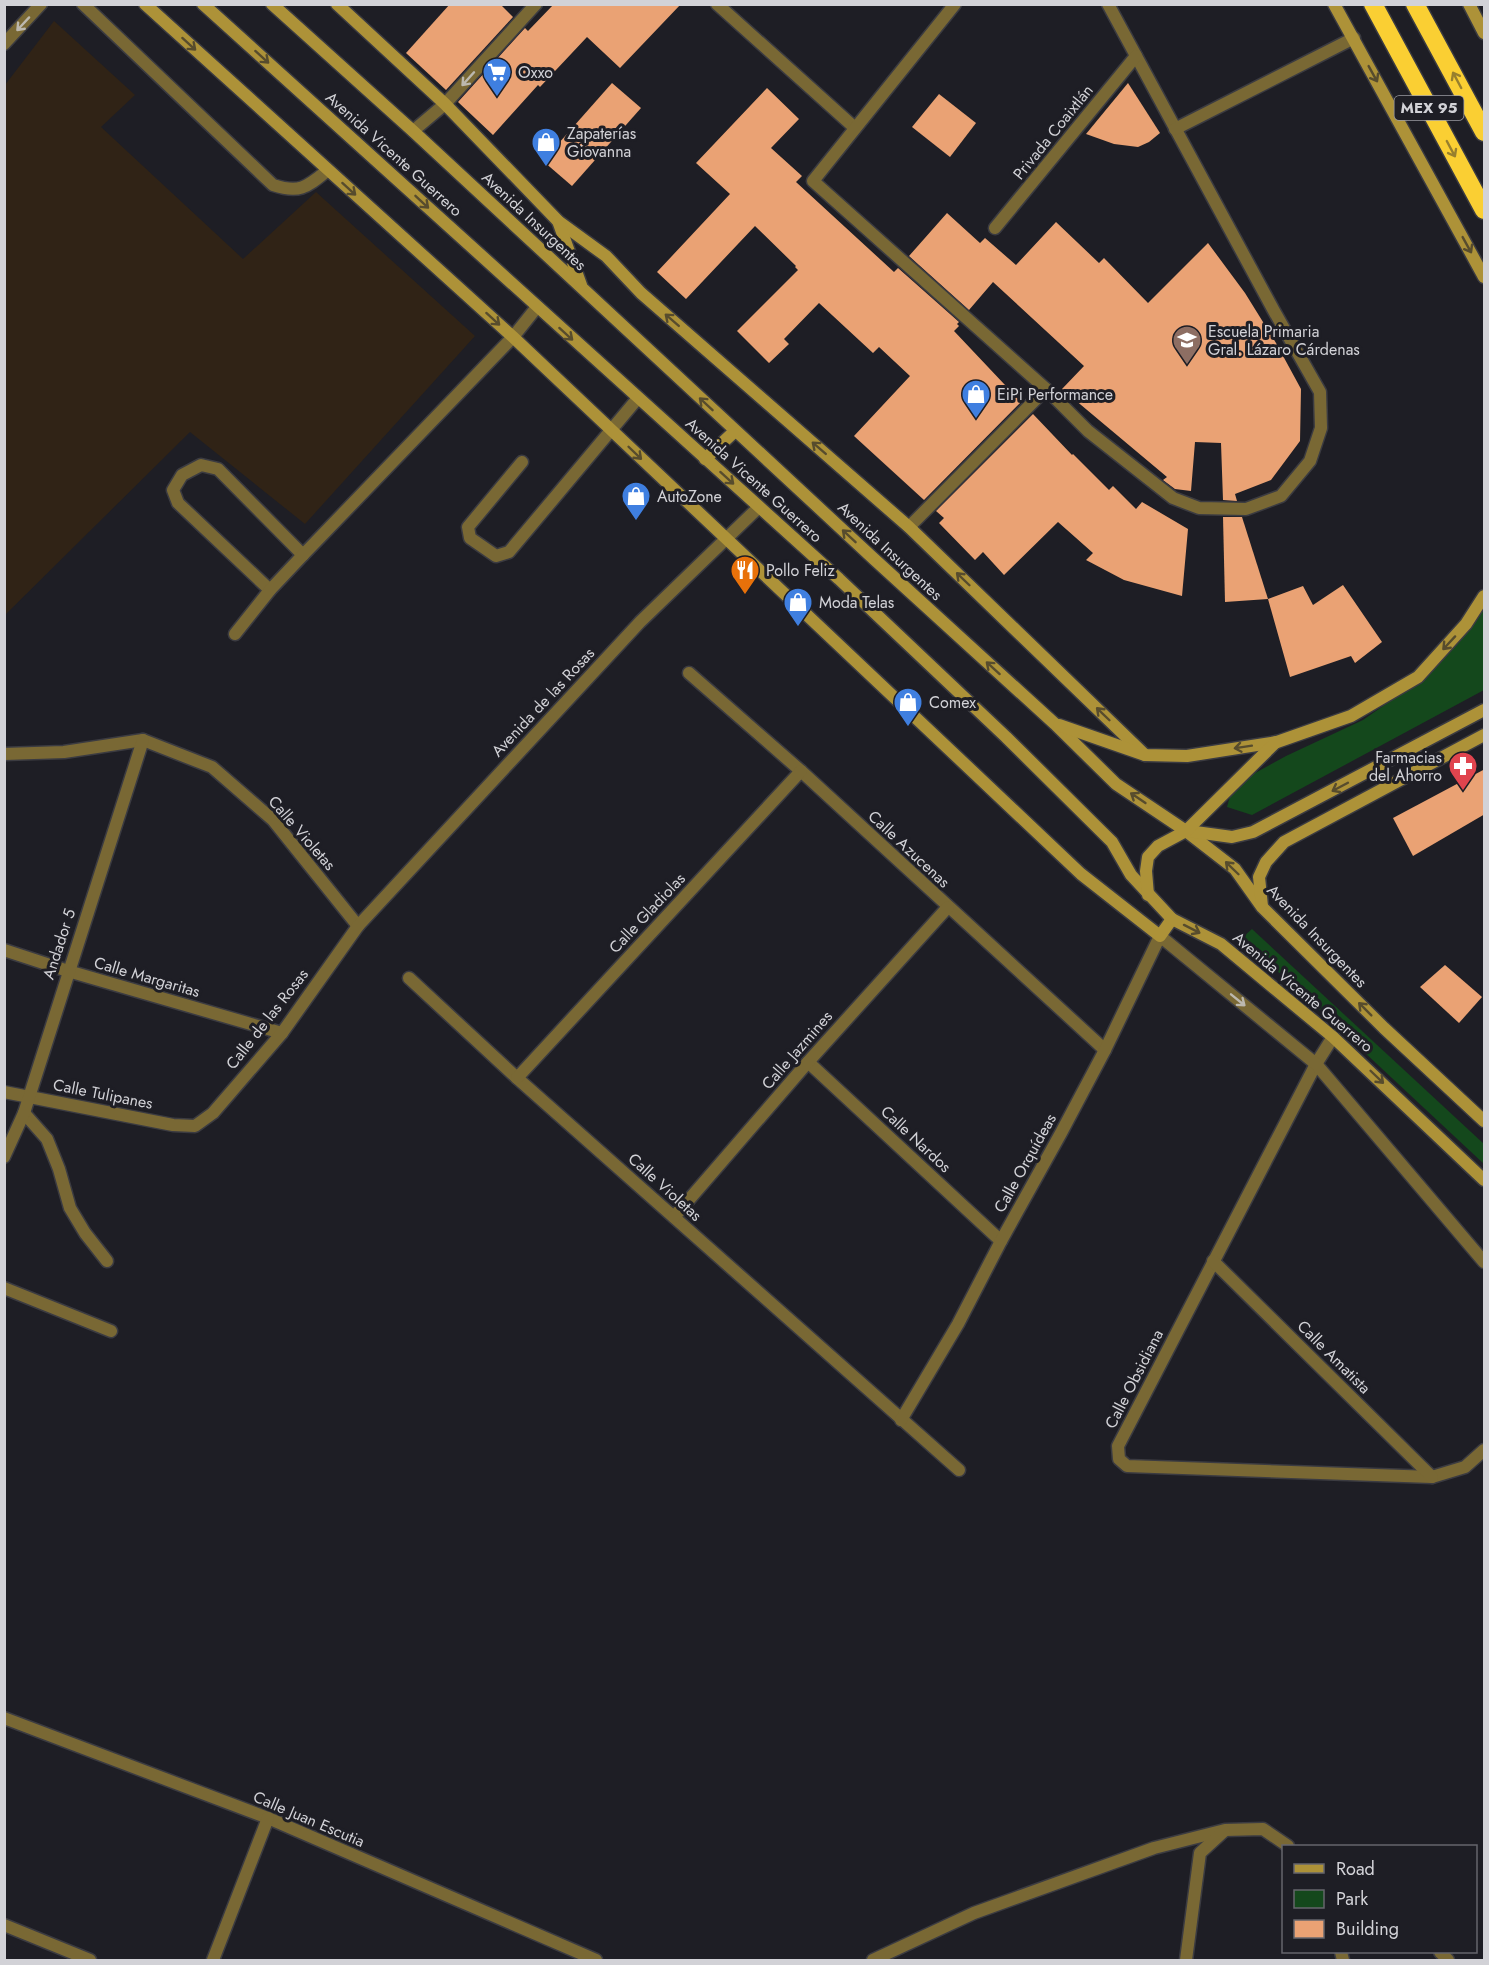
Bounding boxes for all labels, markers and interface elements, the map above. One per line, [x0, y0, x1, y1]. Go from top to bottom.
one-way arrow [16, 17, 30, 32]
one-way arrow [181, 37, 196, 51]
one-way arrow [254, 50, 269, 64]
supermarket icon: Oxxo [481, 56, 513, 98]
place label: Oxxo [518, 61, 553, 84]
one-way arrow [1367, 65, 1379, 82]
one-way arrow [461, 71, 475, 86]
one-way arrow [1451, 72, 1462, 90]
street label: Privada Coaixtlán [1007, 80, 1099, 184]
street label: Avenida Vicente Guerrero [321, 86, 468, 222]
road number: MEX 95 [1394, 96, 1464, 120]
place label: Zapaterías Giovanna [567, 122, 636, 163]
shop icon: Zapaterías Giovanna [530, 126, 562, 168]
one-way arrow [1446, 139, 1457, 157]
street label: Avenida Insurgentes [477, 166, 591, 276]
one-way arrow [341, 182, 356, 196]
one-way arrow [415, 195, 430, 209]
one-way arrow [1461, 236, 1473, 253]
one-way arrow [486, 312, 501, 326]
one-way arrow [664, 313, 680, 326]
place label: Escuela Primaria Gral. Lázaro Cárdenas [1208, 320, 1360, 361]
school or university icon: Escuela Primaria Gral. Lázaro Cárdenas [1171, 324, 1203, 366]
one-way arrow [559, 327, 574, 341]
shop icon: EiPi Performance [960, 378, 992, 420]
place label: EiPi Performance [997, 383, 1113, 406]
one-way arrow [699, 397, 714, 411]
street label: Avenida Vicente Guerrero [681, 412, 828, 548]
one-way arrow [812, 441, 827, 455]
one-way arrow [628, 446, 643, 460]
one-way arrow [719, 471, 734, 485]
shop icon: AutoZone [620, 480, 652, 522]
place label: AutoZone [657, 485, 722, 508]
street label: Avenida Insurgentes [833, 496, 947, 606]
one-way arrow [842, 529, 857, 543]
restaurant icon: Pollo Feliz [729, 554, 761, 596]
place label: Pollo Feliz [766, 559, 836, 582]
one-way arrow [956, 572, 971, 586]
shop icon: Moda Telas [782, 586, 814, 628]
place label: Moda Telas [819, 591, 894, 614]
one-way arrow [1442, 635, 1457, 650]
street label: Avenida de las Rosas [486, 642, 600, 762]
one-way arrow [986, 661, 1001, 675]
shop icon: Comex [892, 686, 924, 728]
place label: Comex [929, 691, 976, 714]
one-way arrow [1096, 707, 1111, 722]
one-way arrow [1234, 742, 1253, 753]
place label: Farmacias del Ahorro [1369, 746, 1442, 787]
pharmacy icon: Farmacias del Ahorro [1447, 750, 1479, 792]
one-way arrow [1331, 781, 1349, 793]
street label: Calle Violetas [263, 791, 341, 875]
one-way arrow [1129, 792, 1146, 805]
street label: Calle Azucenas [863, 805, 955, 893]
one-way arrow [1224, 860, 1239, 875]
street label: Calle Gladiolas [604, 868, 690, 958]
street label: Avenida Insurgentes [1262, 879, 1372, 993]
street label: Andador 5 [37, 906, 81, 982]
one-way arrow [1183, 924, 1201, 935]
street label: Avenida Vicente Guerrero [1228, 926, 1378, 1058]
street label: Calle Margaritas [91, 951, 203, 1003]
street label: Calle de las Rosas [220, 964, 314, 1074]
one-way arrow [1230, 993, 1246, 1006]
one-way arrow [1358, 1002, 1373, 1016]
street label: Calle Jazmines [756, 1006, 838, 1094]
one-way arrow [1369, 1070, 1384, 1084]
street label: Calle Tulipanes [51, 1073, 155, 1115]
street label: Calle Nardos [876, 1100, 956, 1178]
street label: Calle Orquídeas [988, 1109, 1062, 1217]
street label: Calle Violetas [623, 1148, 707, 1226]
street label: Calle Amatista [1292, 1315, 1376, 1399]
street label: Calle Obsidiana [1099, 1325, 1169, 1433]
street label: Calle Juan Escutia [250, 1785, 368, 1853]
legend [1282, 1845, 1477, 1953]
text: Road [1336, 1856, 1375, 1882]
text: Park [1336, 1886, 1368, 1912]
text: Building [1336, 1916, 1399, 1942]

